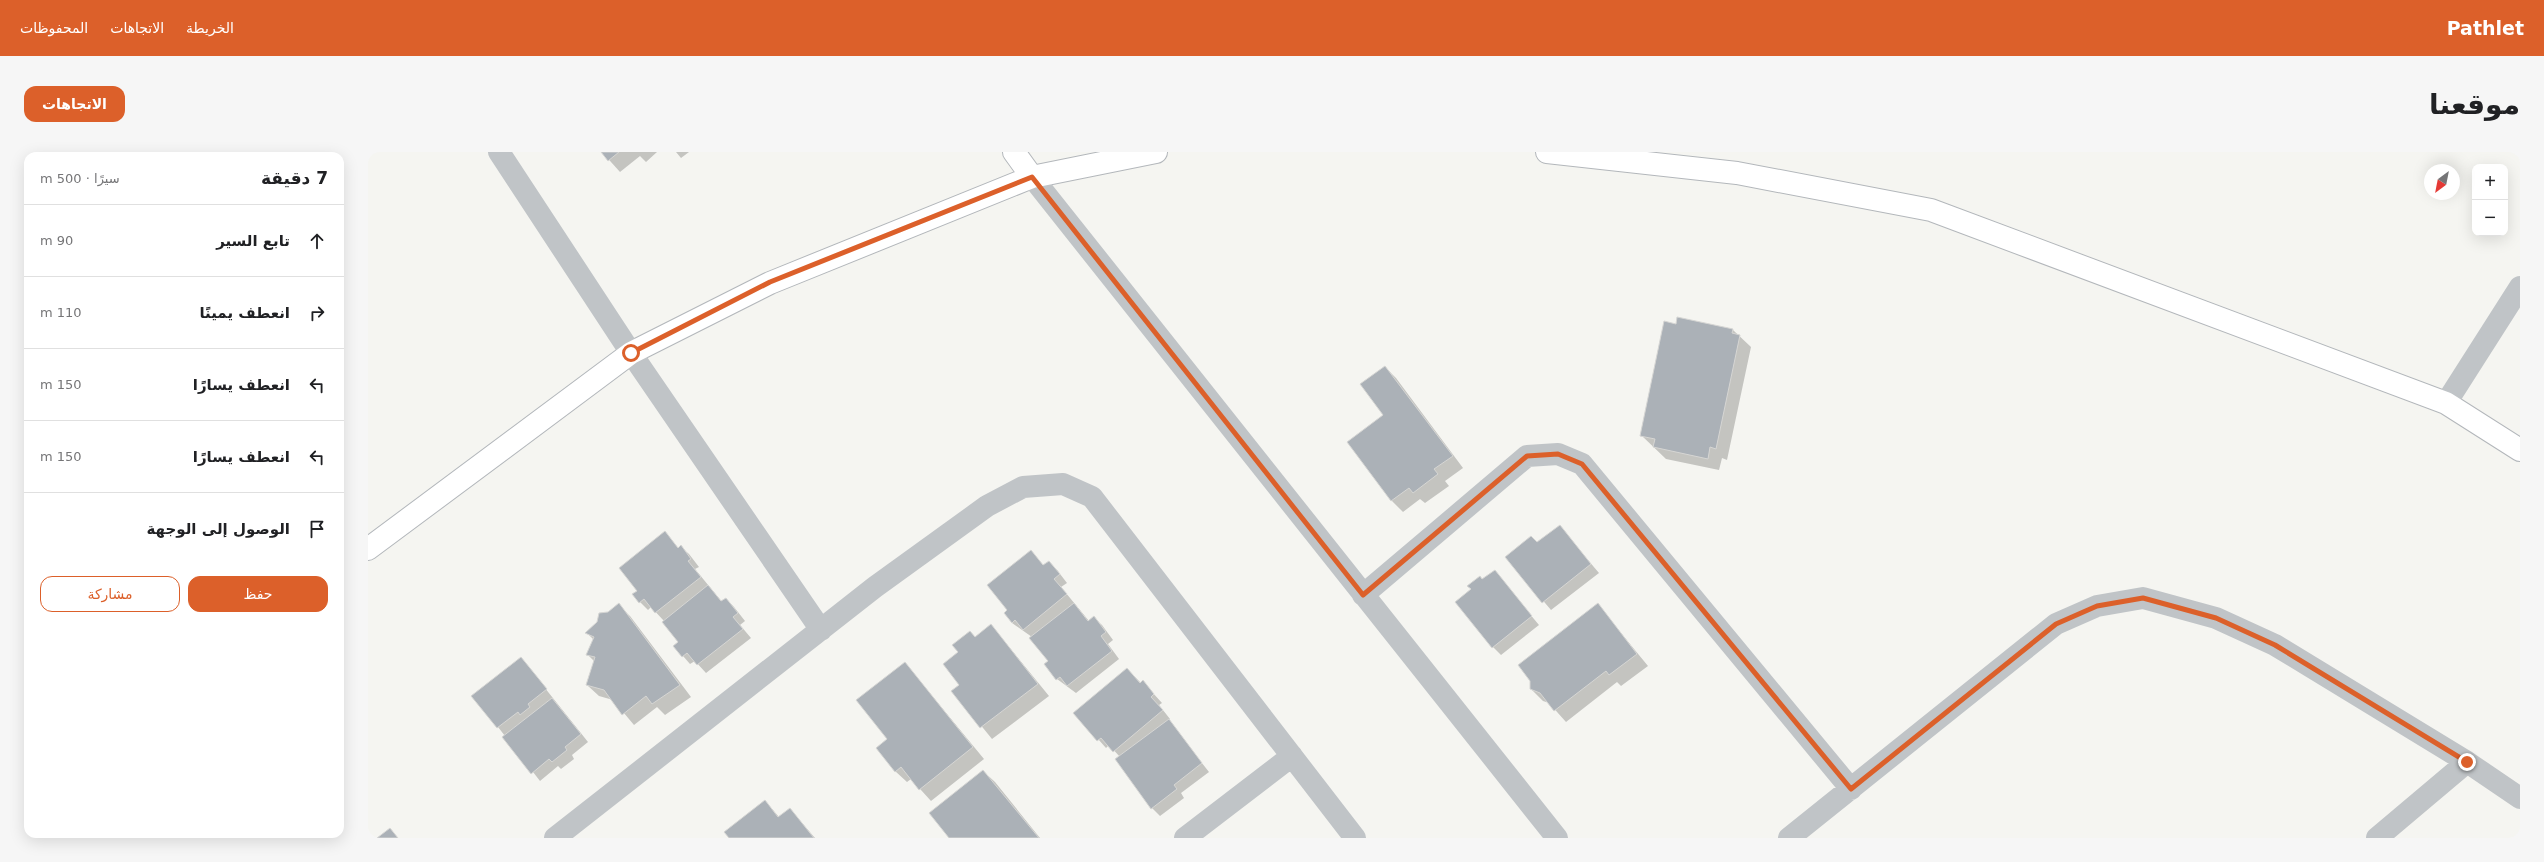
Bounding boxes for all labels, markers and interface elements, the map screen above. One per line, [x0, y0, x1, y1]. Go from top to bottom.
text: Pathlet [2447, 17, 2524, 39]
text: المحفوظات [20, 20, 88, 36]
text: الاتجاهات [110, 20, 164, 36]
text: الخريطة [186, 20, 234, 36]
button: الاتجاهات [24, 86, 125, 122]
text: موقعنا [2429, 88, 2520, 121]
north arrow [2424, 164, 2460, 200]
map controls [2472, 164, 2508, 236]
button: + [2472, 164, 2508, 200]
text: 7 دقيقة [261, 168, 328, 188]
text: سيرًا · 500 m [40, 171, 120, 186]
button: − [2472, 200, 2508, 236]
icon: ahead [306, 230, 328, 252]
text: تابع السير [216, 232, 290, 250]
text: 90 m [40, 233, 73, 248]
icon: right [306, 302, 328, 324]
text: انعطف يمينًا [199, 304, 290, 322]
text: 110 m [40, 305, 82, 320]
route start [622, 344, 640, 362]
icon: left [306, 374, 328, 396]
text: انعطف يسارًا [193, 376, 290, 394]
text: 150 m [40, 377, 82, 392]
icon: left [306, 446, 328, 468]
text: انعطف يسارًا [193, 448, 290, 466]
text: 150 m [40, 449, 82, 464]
icon: arrive [306, 518, 328, 540]
text: الوصول إلى الوجهة [147, 520, 290, 538]
button: مشاركة [40, 576, 180, 612]
button: حفظ [188, 576, 328, 612]
route end [2458, 753, 2476, 771]

